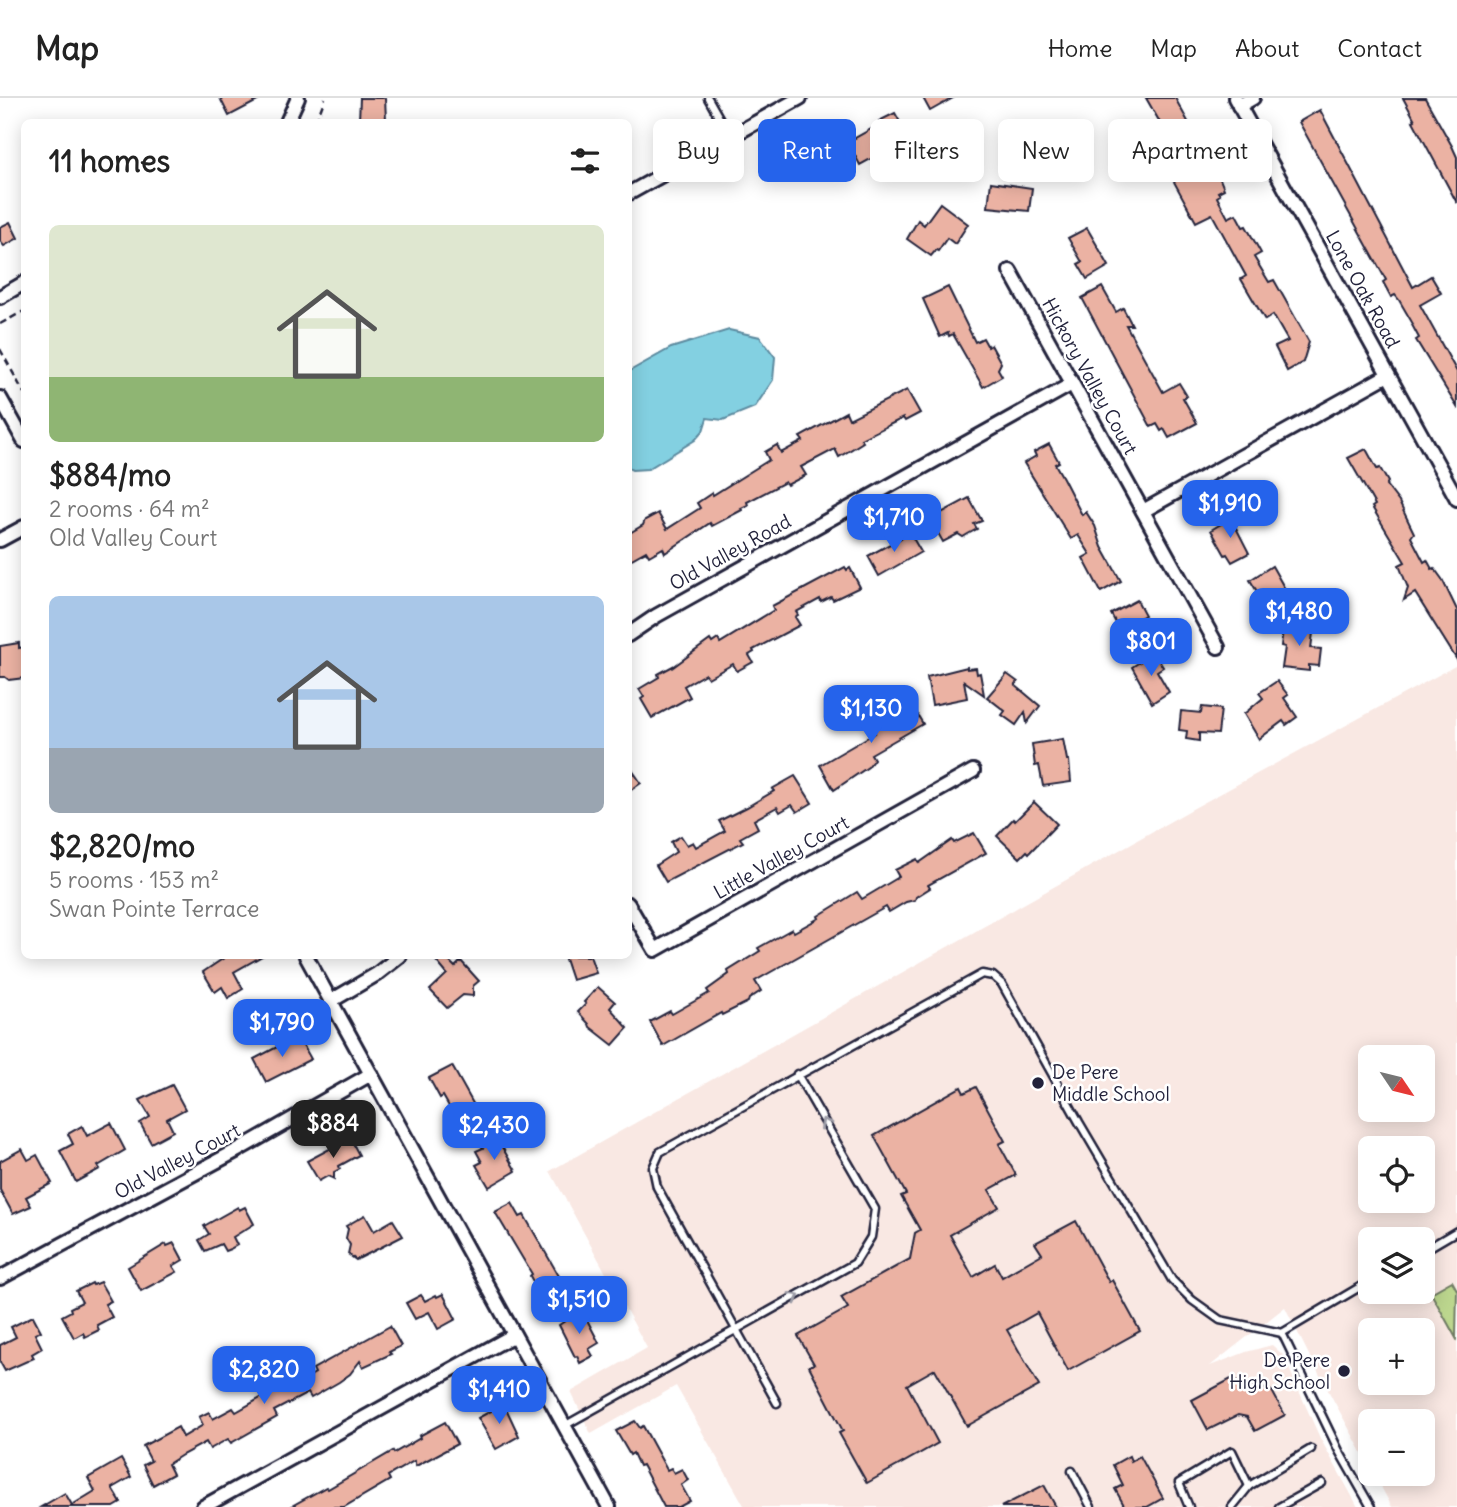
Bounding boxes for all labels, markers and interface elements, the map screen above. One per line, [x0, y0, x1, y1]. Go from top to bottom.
text: Map [35, 27, 99, 69]
text: Home [1048, 33, 1112, 63]
text: Map [1150, 33, 1197, 63]
text: About [1235, 33, 1299, 63]
text: Contact [1337, 33, 1422, 63]
chip: Buy [653, 119, 744, 182]
chip: Rent [758, 119, 856, 182]
chip: Filters [870, 119, 984, 182]
chip: New [998, 119, 1094, 182]
chip: Apartment [1108, 119, 1272, 182]
text: 11 homes [49, 142, 170, 180]
icon: filters [566, 142, 604, 180]
street label: Lone Oak Road [1321, 226, 1405, 352]
icon: home [264, 271, 390, 397]
street label: Hickory Valley Court [1037, 294, 1143, 458]
text: $884/mo [49, 456, 171, 494]
pin: $1,910 [1173, 480, 1287, 540]
text: $1,910 [1198, 488, 1262, 517]
text: 2 rooms · 64 m² [49, 494, 210, 523]
pin: $1,710 [837, 494, 951, 554]
text: $1,710 [863, 502, 925, 531]
street label: Old Valley Road [665, 509, 795, 595]
text: Old Valley Court [49, 523, 217, 552]
pin: $1,480 [1242, 588, 1356, 648]
text: $1,480 [1265, 596, 1333, 625]
pin: $801 [1110, 618, 1192, 678]
text: $801 [1126, 626, 1176, 655]
icon: home [264, 642, 390, 768]
pin: $1,130 [814, 686, 928, 745]
text: $1,130 [840, 693, 902, 722]
street label: Little Valley Court [709, 810, 853, 904]
text: $2,820/mo [49, 827, 195, 865]
text: 5 rooms · 153 m² [49, 865, 219, 894]
text: Swan Pointe Terrace [49, 894, 259, 923]
pin: $1,790 [225, 1000, 339, 1059]
text: $1,790 [249, 1007, 315, 1036]
north arrow [1358, 1045, 1435, 1122]
map controls [1358, 1045, 1435, 1486]
place label: De Pere Middle School [1052, 1060, 1170, 1106]
marker: De Pere Middle School [1030, 1075, 1046, 1091]
pin: $884 [292, 1100, 374, 1160]
pin: $2,430 [437, 1102, 551, 1162]
text: $884 [307, 1108, 359, 1137]
text: $2,430 [458, 1110, 530, 1139]
one-way arrow [820, 1117, 833, 1130]
street label: Old Valley Court [110, 1118, 244, 1204]
button: locate [1358, 1136, 1435, 1213]
button: layers [1358, 1227, 1435, 1304]
pin: $1,510 [522, 1276, 636, 1336]
text: $1,510 [547, 1284, 611, 1313]
one-way arrow [787, 1292, 800, 1305]
button: + [1358, 1318, 1435, 1395]
pin: $2,820 [207, 1346, 321, 1406]
place label: De Pere High School [1229, 1348, 1330, 1394]
text: $2,820 [228, 1354, 300, 1383]
marker: De Pere High School [1336, 1363, 1352, 1379]
pin: $1,410 [442, 1366, 556, 1426]
text: $1,410 [467, 1374, 531, 1403]
button: − [1358, 1409, 1435, 1486]

